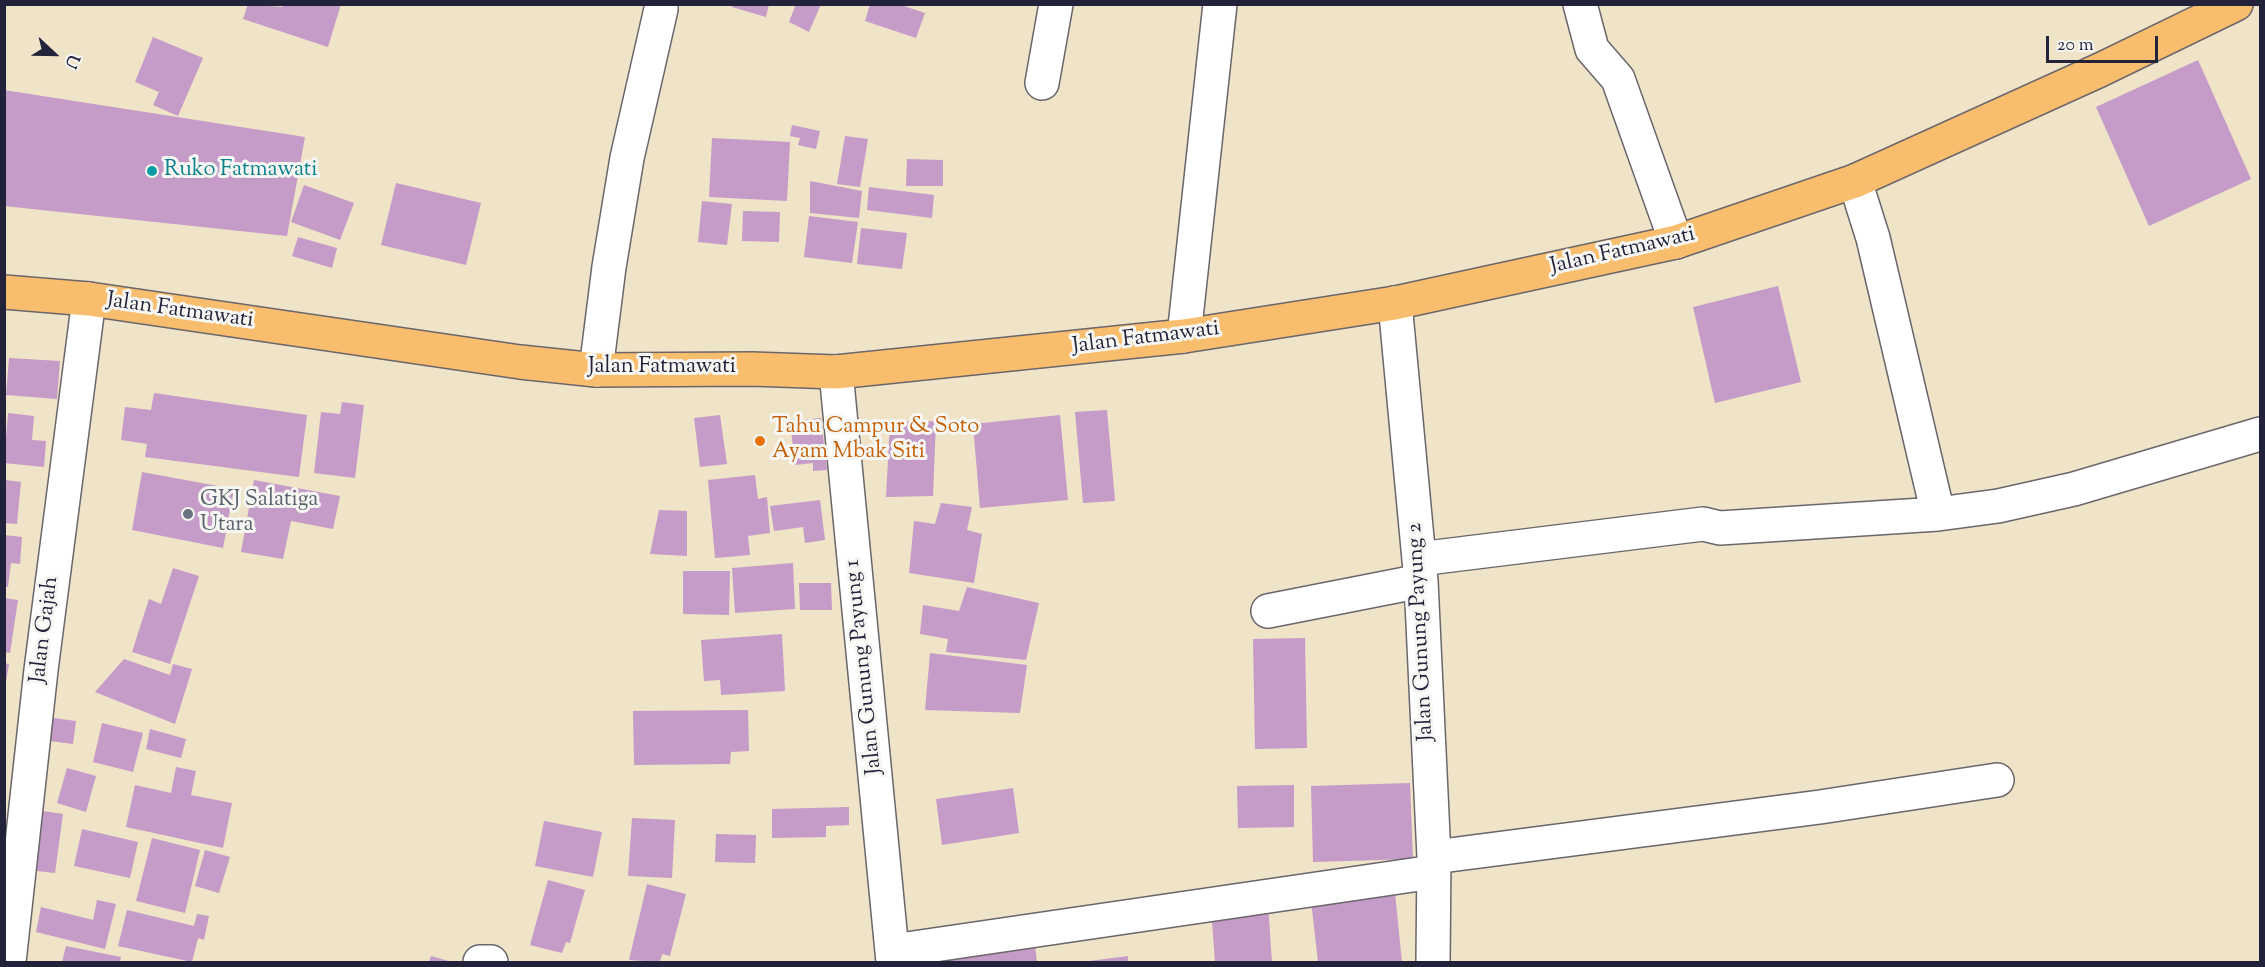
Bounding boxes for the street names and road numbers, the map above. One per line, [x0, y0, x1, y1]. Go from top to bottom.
street label: Jalan Fatmawati [1548, 222, 1698, 282]
street label: Jalan Fatmawati [105, 289, 255, 335]
street label: Jalan Fatmawati [1071, 317, 1221, 361]
street label: Jalan Fatmawati [588, 355, 736, 381]
street label: Jalan Gunung Payung 2 [1403, 522, 1441, 742]
street label: Jalan Gunung Payung 1 [841, 558, 889, 776]
street label: Jalan Gajah [26, 575, 66, 685]

